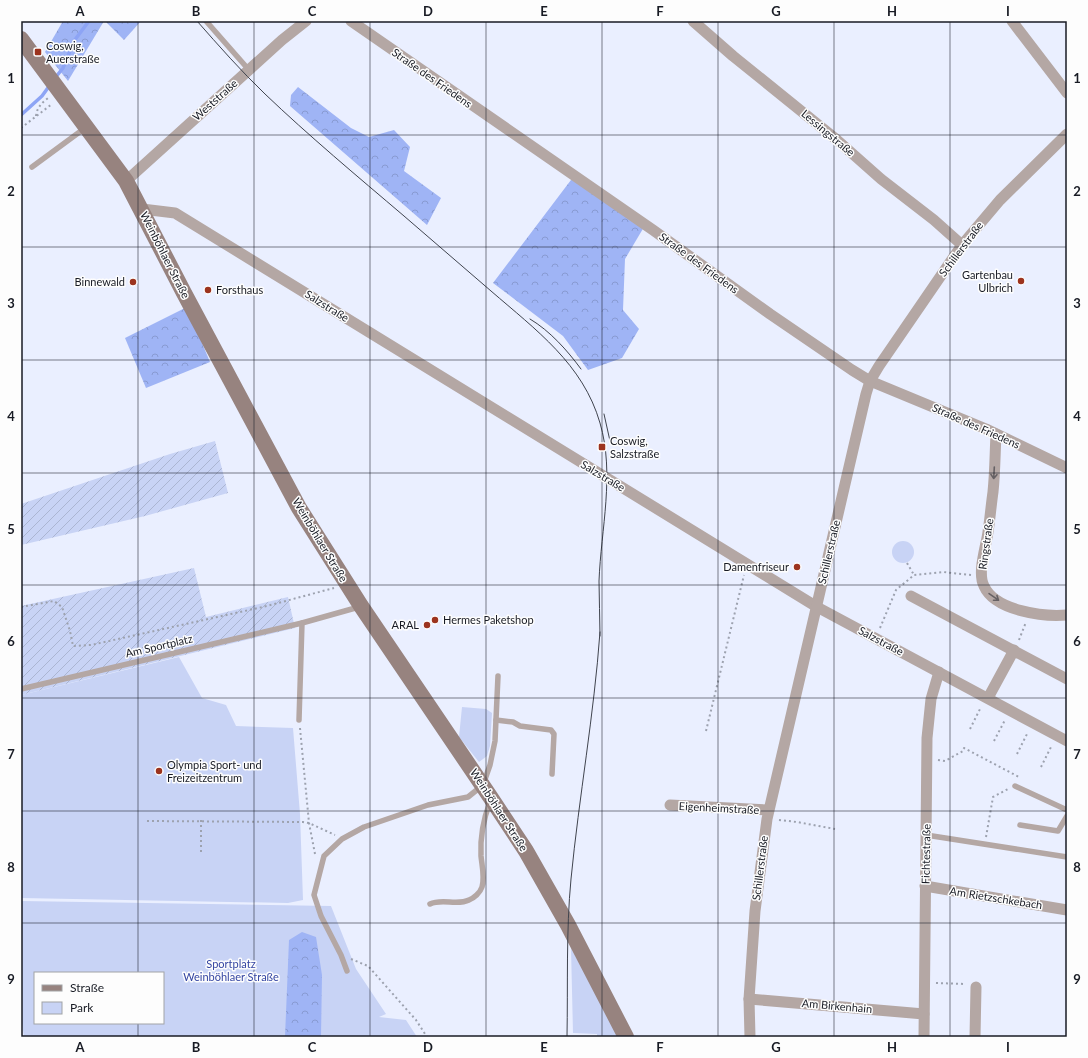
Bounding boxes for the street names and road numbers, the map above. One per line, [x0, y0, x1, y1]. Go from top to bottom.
street label: Straße des Friedens [390, 45, 475, 110]
street label: Weststraße [190, 76, 240, 123]
street label: Lessingstraße [799, 107, 858, 159]
street label: Weinböhlaer Straße [138, 209, 193, 300]
street label: Schillerstraße [936, 219, 986, 279]
street label: Straße des Friedens [657, 230, 742, 296]
street label: Salzstraße [303, 287, 352, 324]
street label: Straße des Friedens [930, 400, 1022, 451]
street label: Salzstraße [579, 457, 628, 494]
street label: Weinböhlaer Straße [290, 495, 351, 584]
street label: Ringstraße [975, 517, 996, 570]
street label: Schillerstraße [815, 518, 842, 585]
street label: Salzstraße [856, 623, 906, 658]
street label: Am Sportplatz [124, 631, 194, 660]
street label: Weinböhlaer Straße [468, 766, 531, 854]
street label: Eigenheimstraße [679, 799, 760, 816]
street label: Fichtestraße [918, 824, 933, 884]
street label: Schillerstraße [749, 835, 770, 901]
street label: Am Rietzschkebach [949, 884, 1043, 911]
street label: Am Birkenhain [801, 996, 873, 1015]

